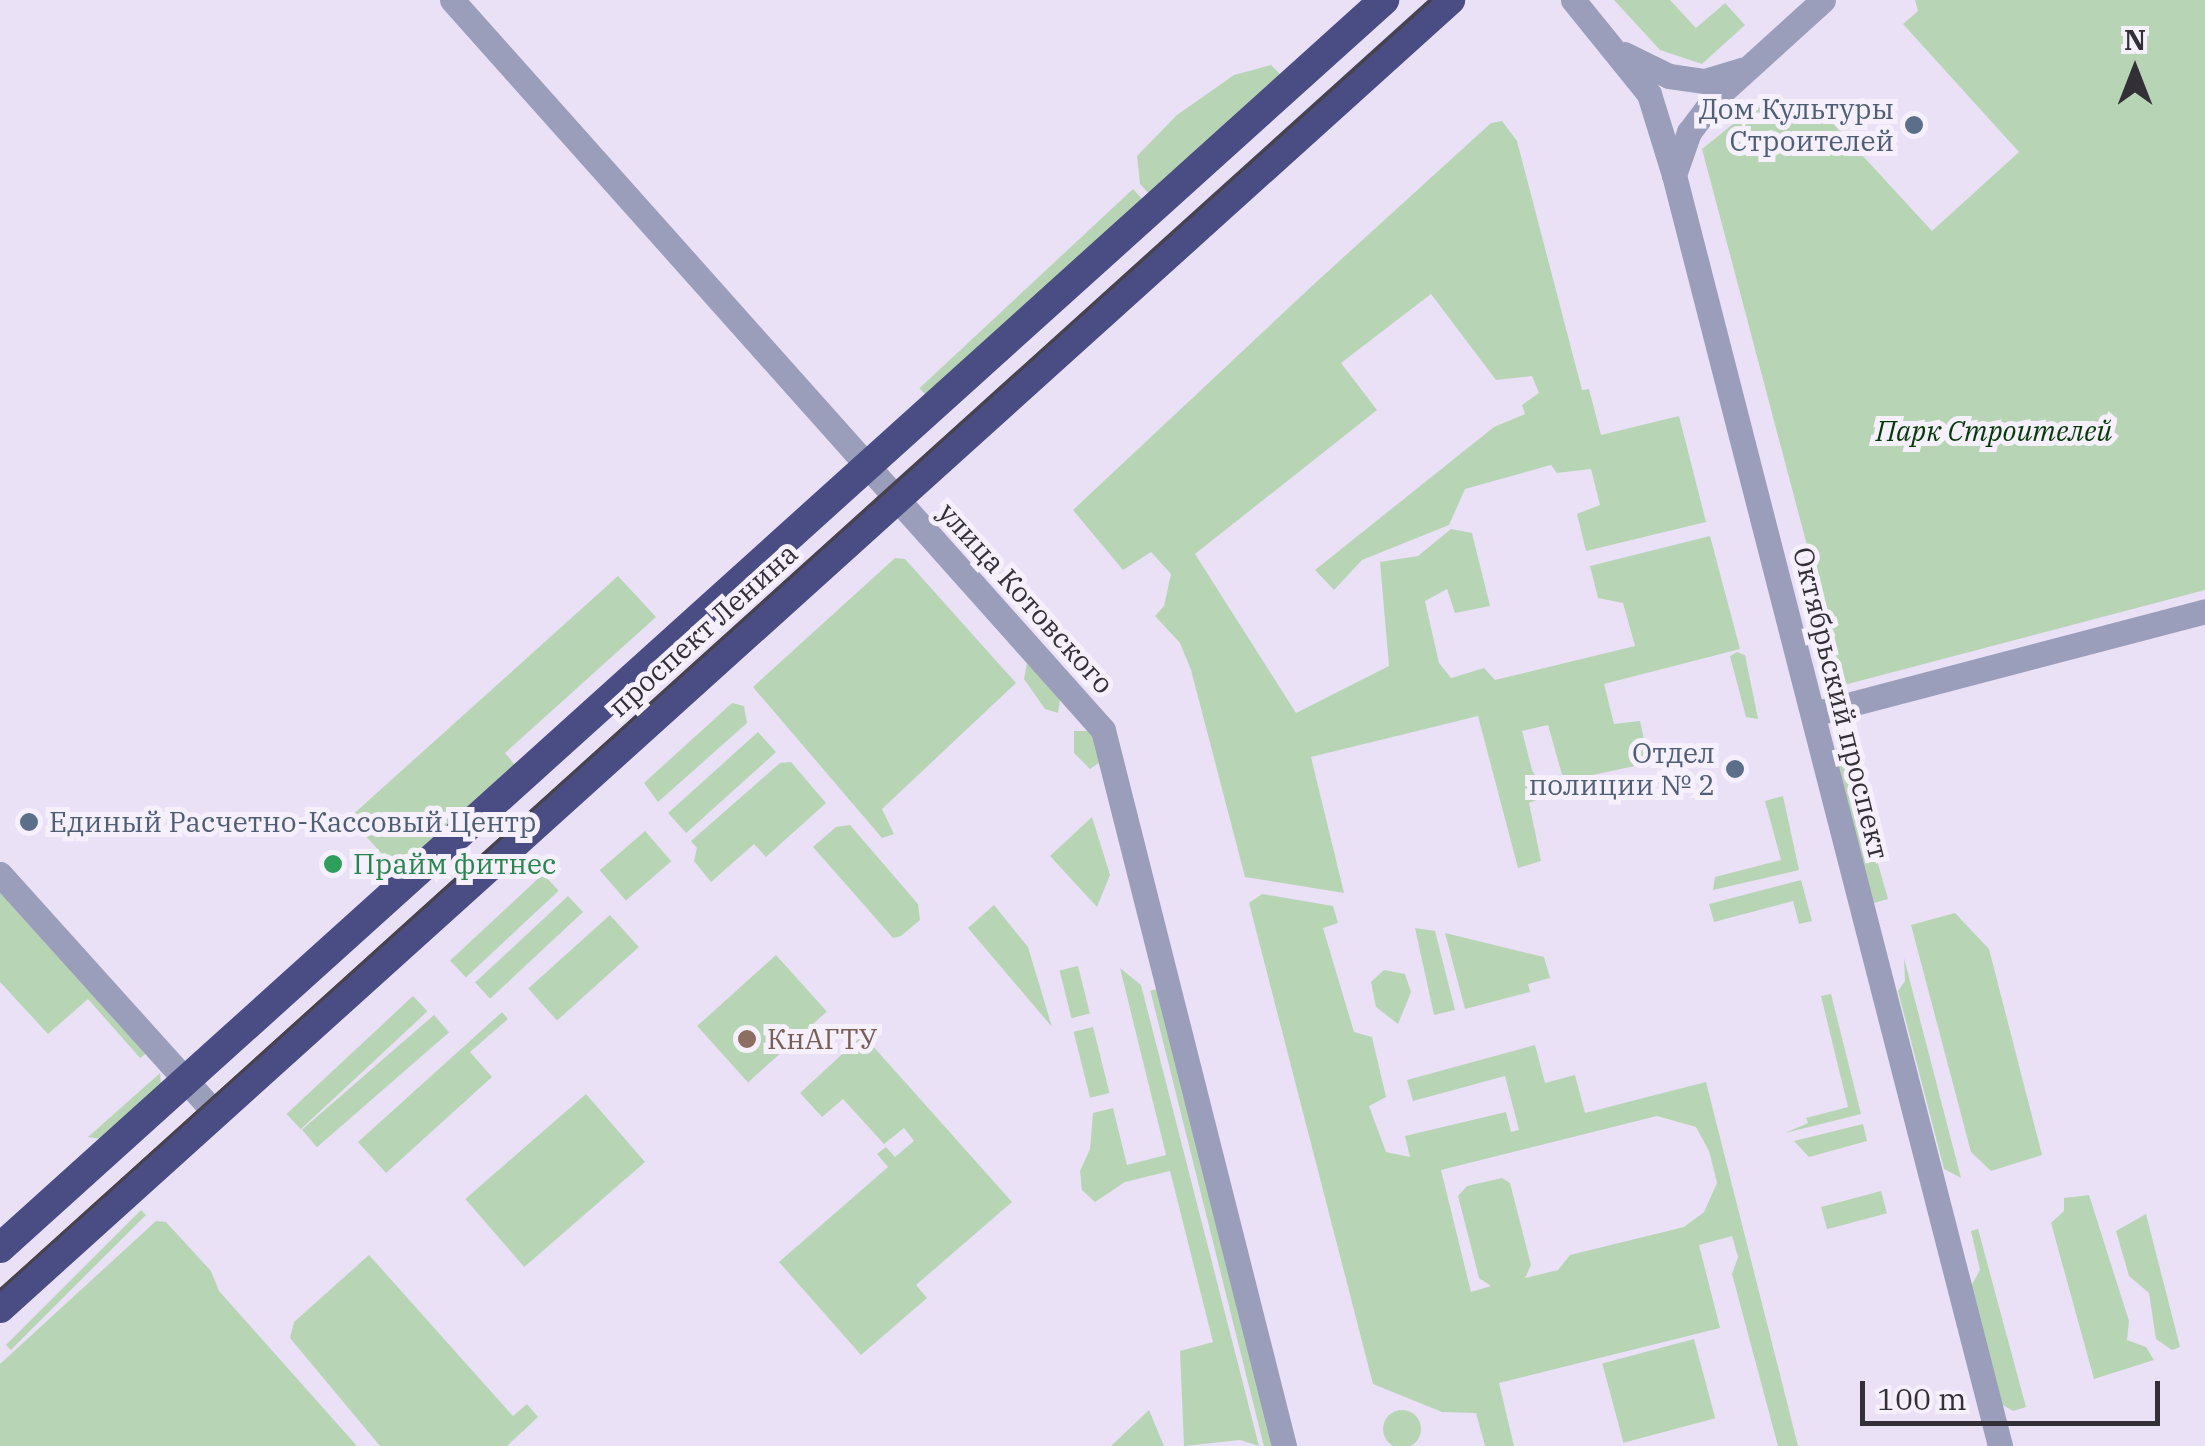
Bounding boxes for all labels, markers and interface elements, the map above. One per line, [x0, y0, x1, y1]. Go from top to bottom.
north arrow [2085, 20, 2185, 120]
text: N [2124, 21, 2146, 58]
place label: Дом Культуры Строителей [1699, 92, 1894, 158]
marker: Дом Культуры Строителей [1903, 114, 1925, 136]
park label: Парк Строителей [1876, 414, 2112, 448]
street label: улица Котовского [931, 496, 1121, 700]
street label: проспект Ленина [602, 536, 804, 724]
street label: Октябрьский проспект [1786, 544, 1896, 862]
place label: Отдел полиции № 2 [1529, 736, 1715, 802]
marker: Отдел полиции № 2 [1724, 758, 1746, 780]
place label: Единый Расчетно-Кассовый Центр [49, 805, 536, 839]
marker: Единый Расчетно-Кассовый Центр [18, 811, 40, 833]
place label: Прайм фитнес [353, 847, 557, 881]
marker: Прайм фитнес [322, 853, 344, 875]
place label: КнАГТУ [767, 1022, 877, 1056]
marker: КнАГТУ [736, 1028, 758, 1050]
scale bar [1865, 1361, 2165, 1423]
text: 100 m [1877, 1379, 1967, 1418]

